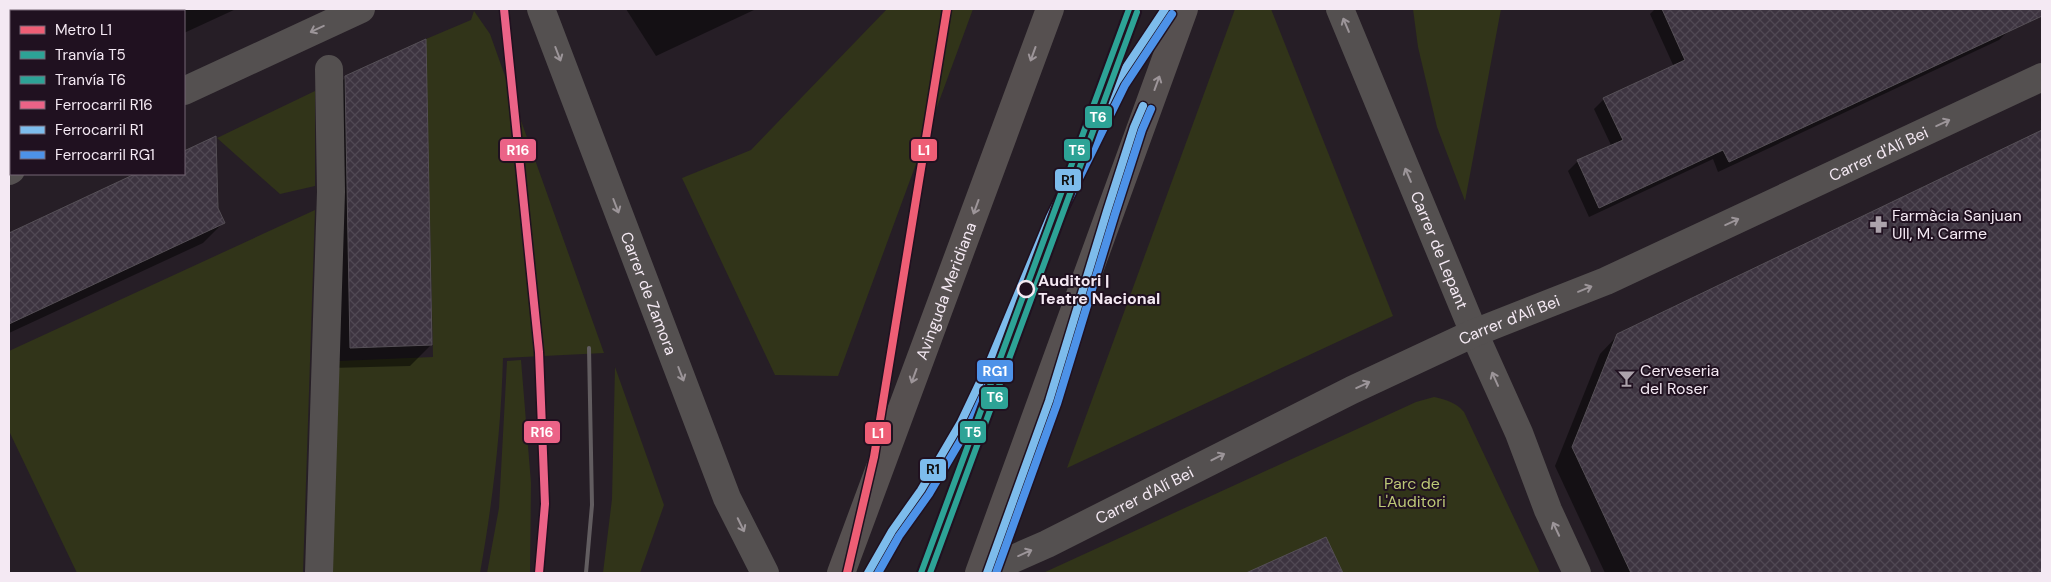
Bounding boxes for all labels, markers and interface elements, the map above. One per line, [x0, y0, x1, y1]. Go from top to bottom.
legend [10, 10, 185, 175]
one-way arrow [1341, 18, 1350, 33]
text: Metro L1 [55, 20, 112, 40]
one-way arrow [310, 25, 325, 34]
text: Tranvía T5 [55, 45, 126, 65]
one-way arrow [554, 46, 563, 61]
one-way arrow [1028, 46, 1037, 62]
text: Tranvía T6 [55, 70, 126, 90]
one-way arrow [1153, 76, 1162, 91]
text: Ferrocarril R16 [55, 95, 153, 115]
line badge: T6 [1084, 105, 1113, 129]
text: T6 [1089, 108, 1107, 126]
one-way arrow [1935, 118, 1950, 128]
text: Ferrocarril R1 [55, 120, 143, 140]
street label: Carrer d'Alí Bei [1825, 121, 1931, 186]
line badge: R16 [499, 138, 537, 162]
line badge: L1 [910, 138, 938, 162]
line badge: T5 [1063, 138, 1091, 162]
text: R16 [507, 141, 530, 159]
text: L1 [918, 141, 930, 159]
text: T5 [1068, 141, 1086, 159]
text: Ferrocarril RG1 [55, 145, 155, 165]
line badge: R1 [1054, 168, 1082, 192]
one-way arrow [1403, 168, 1413, 183]
text: R1 [1061, 171, 1075, 189]
street label: Carrer de Lepant [1406, 188, 1474, 312]
one-way arrow [612, 198, 621, 213]
one-way arrow [971, 199, 980, 214]
place label: Farmàcia Sanjuan Ull, M. Carme [1892, 205, 2022, 244]
pharmacy icon: Farmàcia Sanjuan Ull, M. Carme [1868, 214, 1888, 234]
one-way arrow [1724, 216, 1739, 226]
street label: Avinguda Meridiana [911, 219, 981, 363]
street label: Carrer de Zamora [616, 229, 682, 358]
place label: Auditori | Teatre Nacional [1038, 270, 1160, 309]
marker: Auditori | Teatre Nacional [1017, 280, 1035, 298]
one-way arrow [1576, 284, 1592, 293]
street label: Carrer d'Alí Bei [1455, 290, 1563, 349]
line badge: RG1 [976, 359, 1014, 383]
place label: Cerveseria del Roser [1640, 360, 1719, 399]
text: RG1 [983, 362, 1007, 380]
one-way arrow [677, 366, 686, 381]
one-way arrow [909, 367, 918, 383]
bar icon: Cerveseria del Roser [1616, 369, 1636, 389]
one-way arrow [1489, 372, 1499, 387]
one-way arrow [1355, 380, 1370, 389]
line badge: T6 [980, 386, 1009, 410]
text: T6 [986, 388, 1004, 406]
line badge: R16 [523, 420, 561, 444]
line badge: T5 [959, 420, 987, 444]
line badge: L1 [864, 421, 892, 445]
text: R16 [531, 423, 554, 441]
text: T5 [964, 423, 982, 441]
text: L1 [872, 424, 884, 442]
one-way arrow [1210, 452, 1225, 461]
line badge: R1 [919, 458, 947, 482]
text: R1 [926, 460, 940, 478]
street label: Carrer d'Alí Bei [1092, 461, 1197, 528]
park label: Parc de L'Auditori [1378, 473, 1446, 512]
one-way arrow [737, 517, 746, 532]
one-way arrow [1551, 522, 1560, 537]
one-way arrow [1017, 548, 1032, 558]

